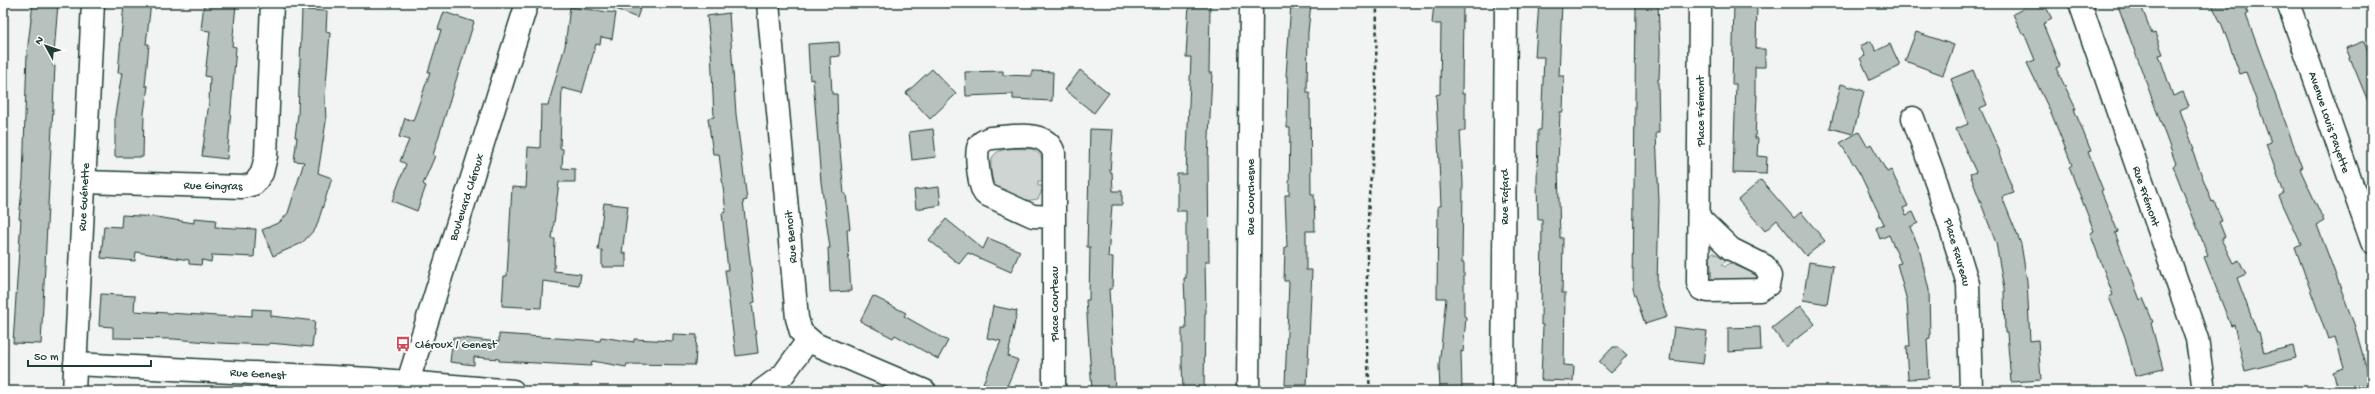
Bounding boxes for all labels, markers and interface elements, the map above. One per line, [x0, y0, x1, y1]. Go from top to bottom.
north arrow [26, 26, 66, 66]
text: N [33, 34, 47, 47]
street label: Avenue Louis Payette [2304, 70, 2352, 176]
street label: Place Frémont [1695, 74, 1709, 147]
street label: Boulevard Cléroux [447, 152, 489, 244]
street label: Rue Courchesne [1245, 158, 1259, 235]
street label: Rue Guénette [76, 162, 94, 232]
street label: Rue Frémont [2128, 165, 2162, 230]
street label: Rue Fafard [1499, 168, 1513, 225]
street label: Rue Gingras [183, 179, 243, 195]
street label: Rue Benoit [783, 209, 801, 264]
street label: Place Favreau [1939, 216, 1973, 288]
street label: Place Courteau [1049, 266, 1063, 343]
bus stop icon: Cléroux / Genest [394, 335, 412, 353]
place label: Cléroux / Genest [415, 339, 497, 353]
scale bar [28, 342, 151, 368]
text: 50 m [34, 351, 59, 365]
street label: Rue Genest [230, 367, 287, 384]

